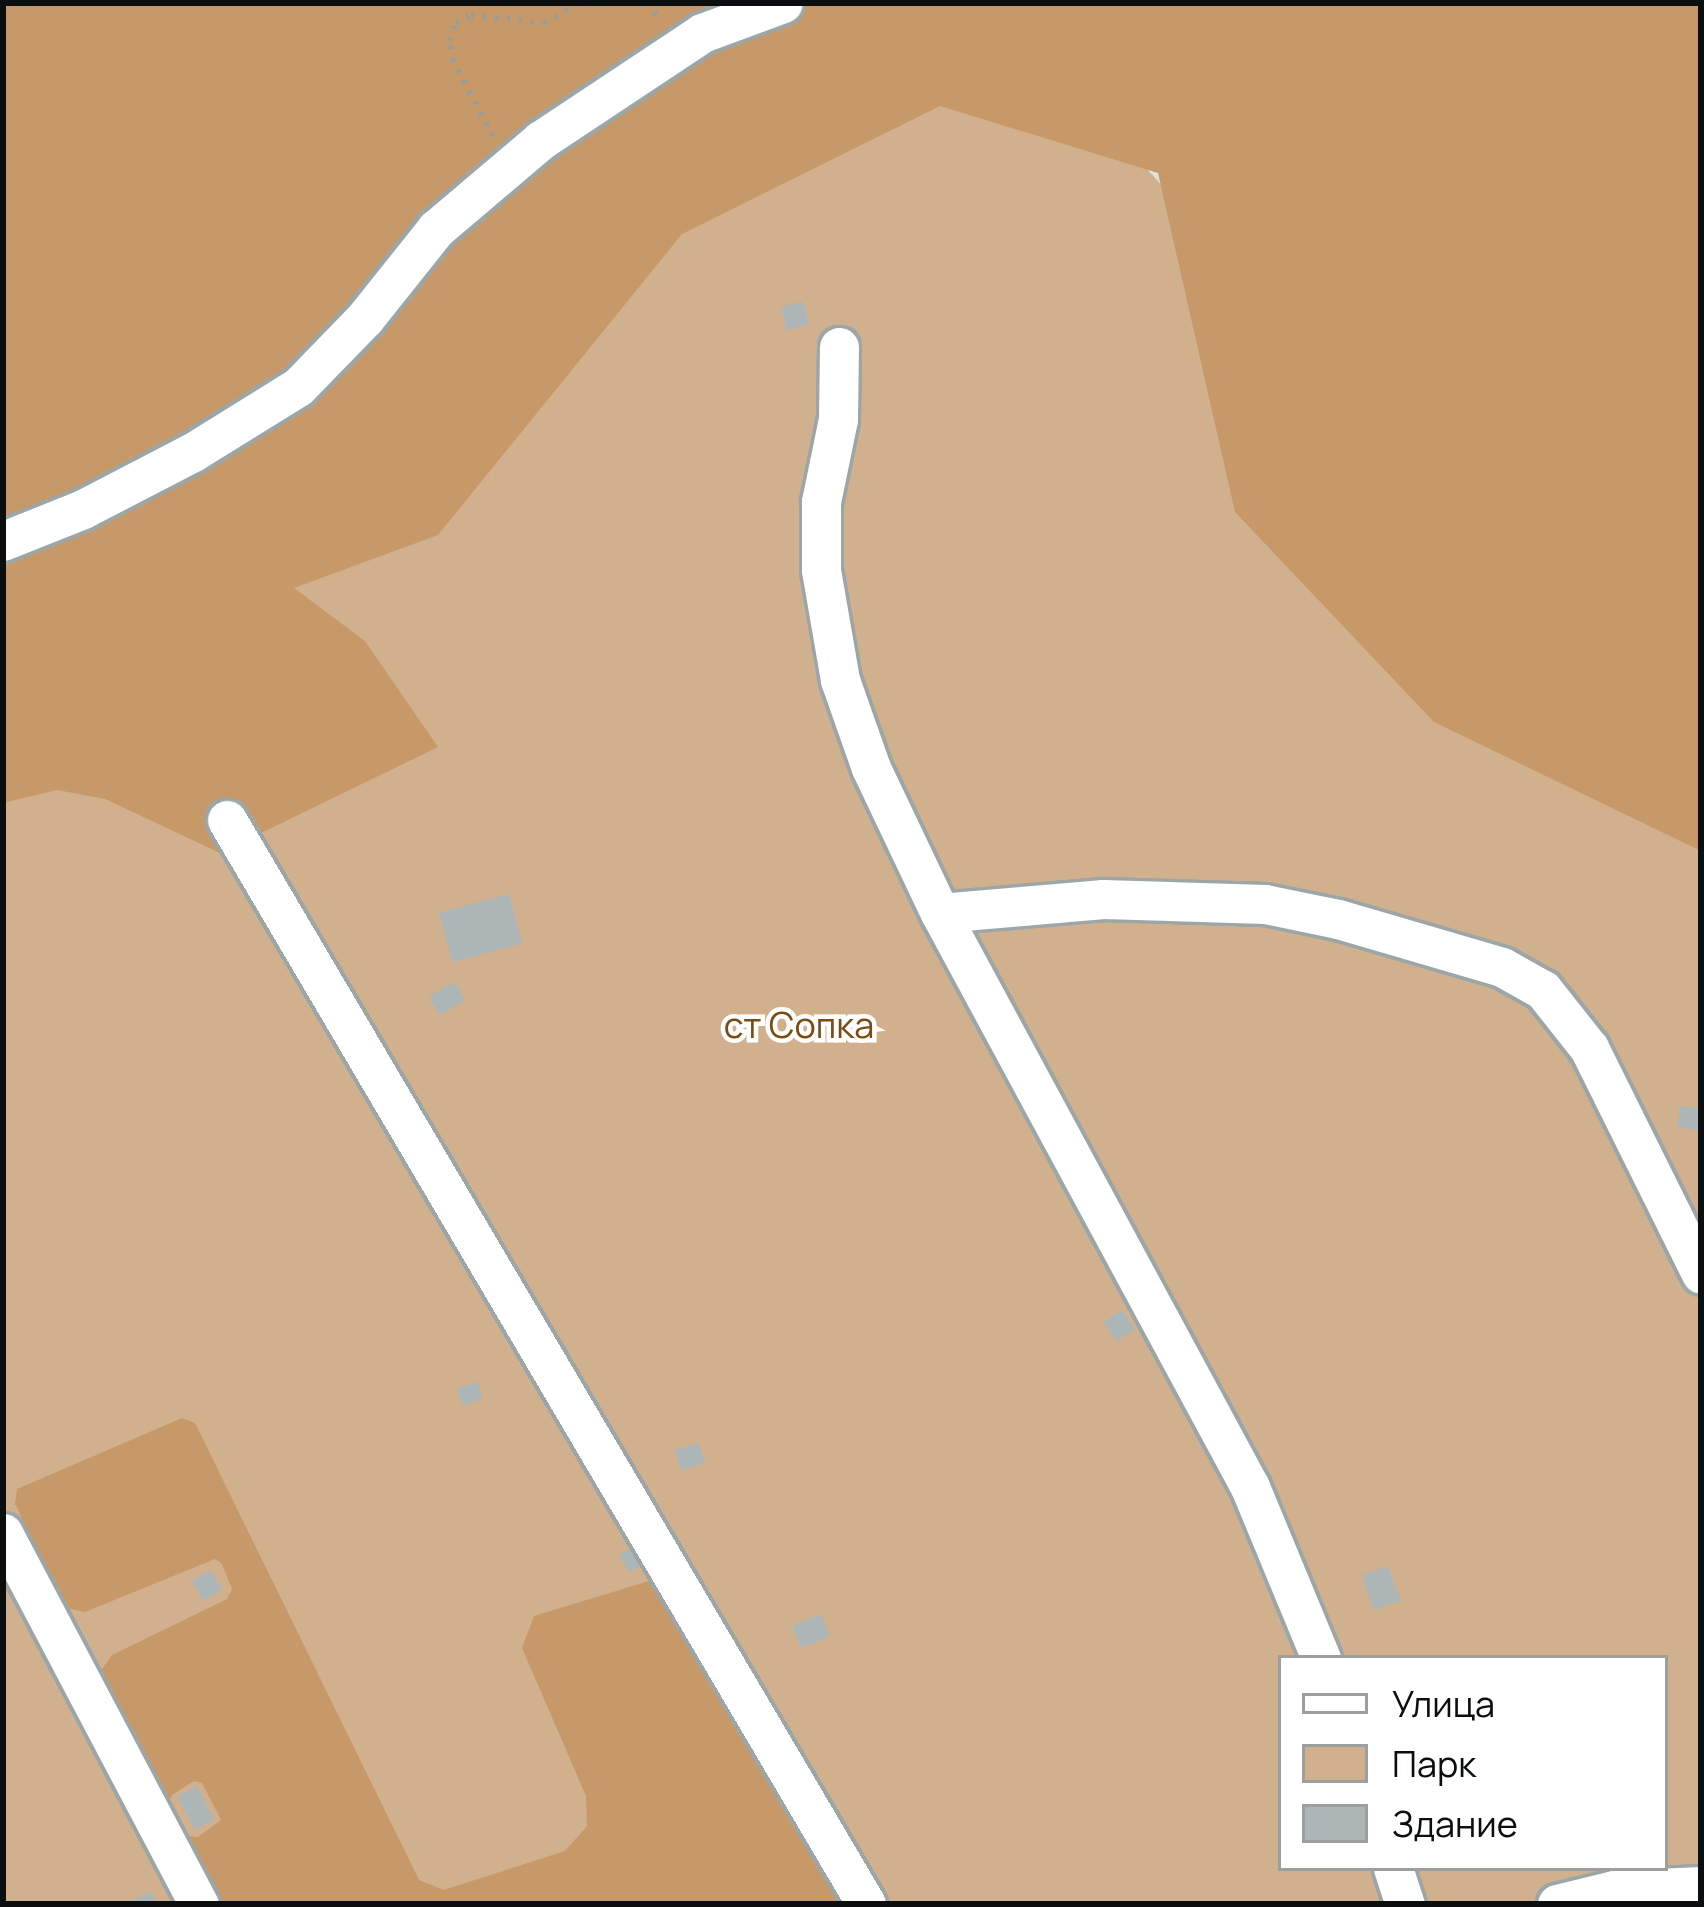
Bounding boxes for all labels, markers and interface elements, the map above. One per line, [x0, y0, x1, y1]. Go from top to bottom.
park label: ст Сопка [724, 1003, 874, 1047]
legend [1278, 1655, 1668, 1871]
text: Улица [1392, 1679, 1495, 1728]
text: Парк [1392, 1739, 1476, 1788]
text: Здание [1392, 1799, 1518, 1848]

